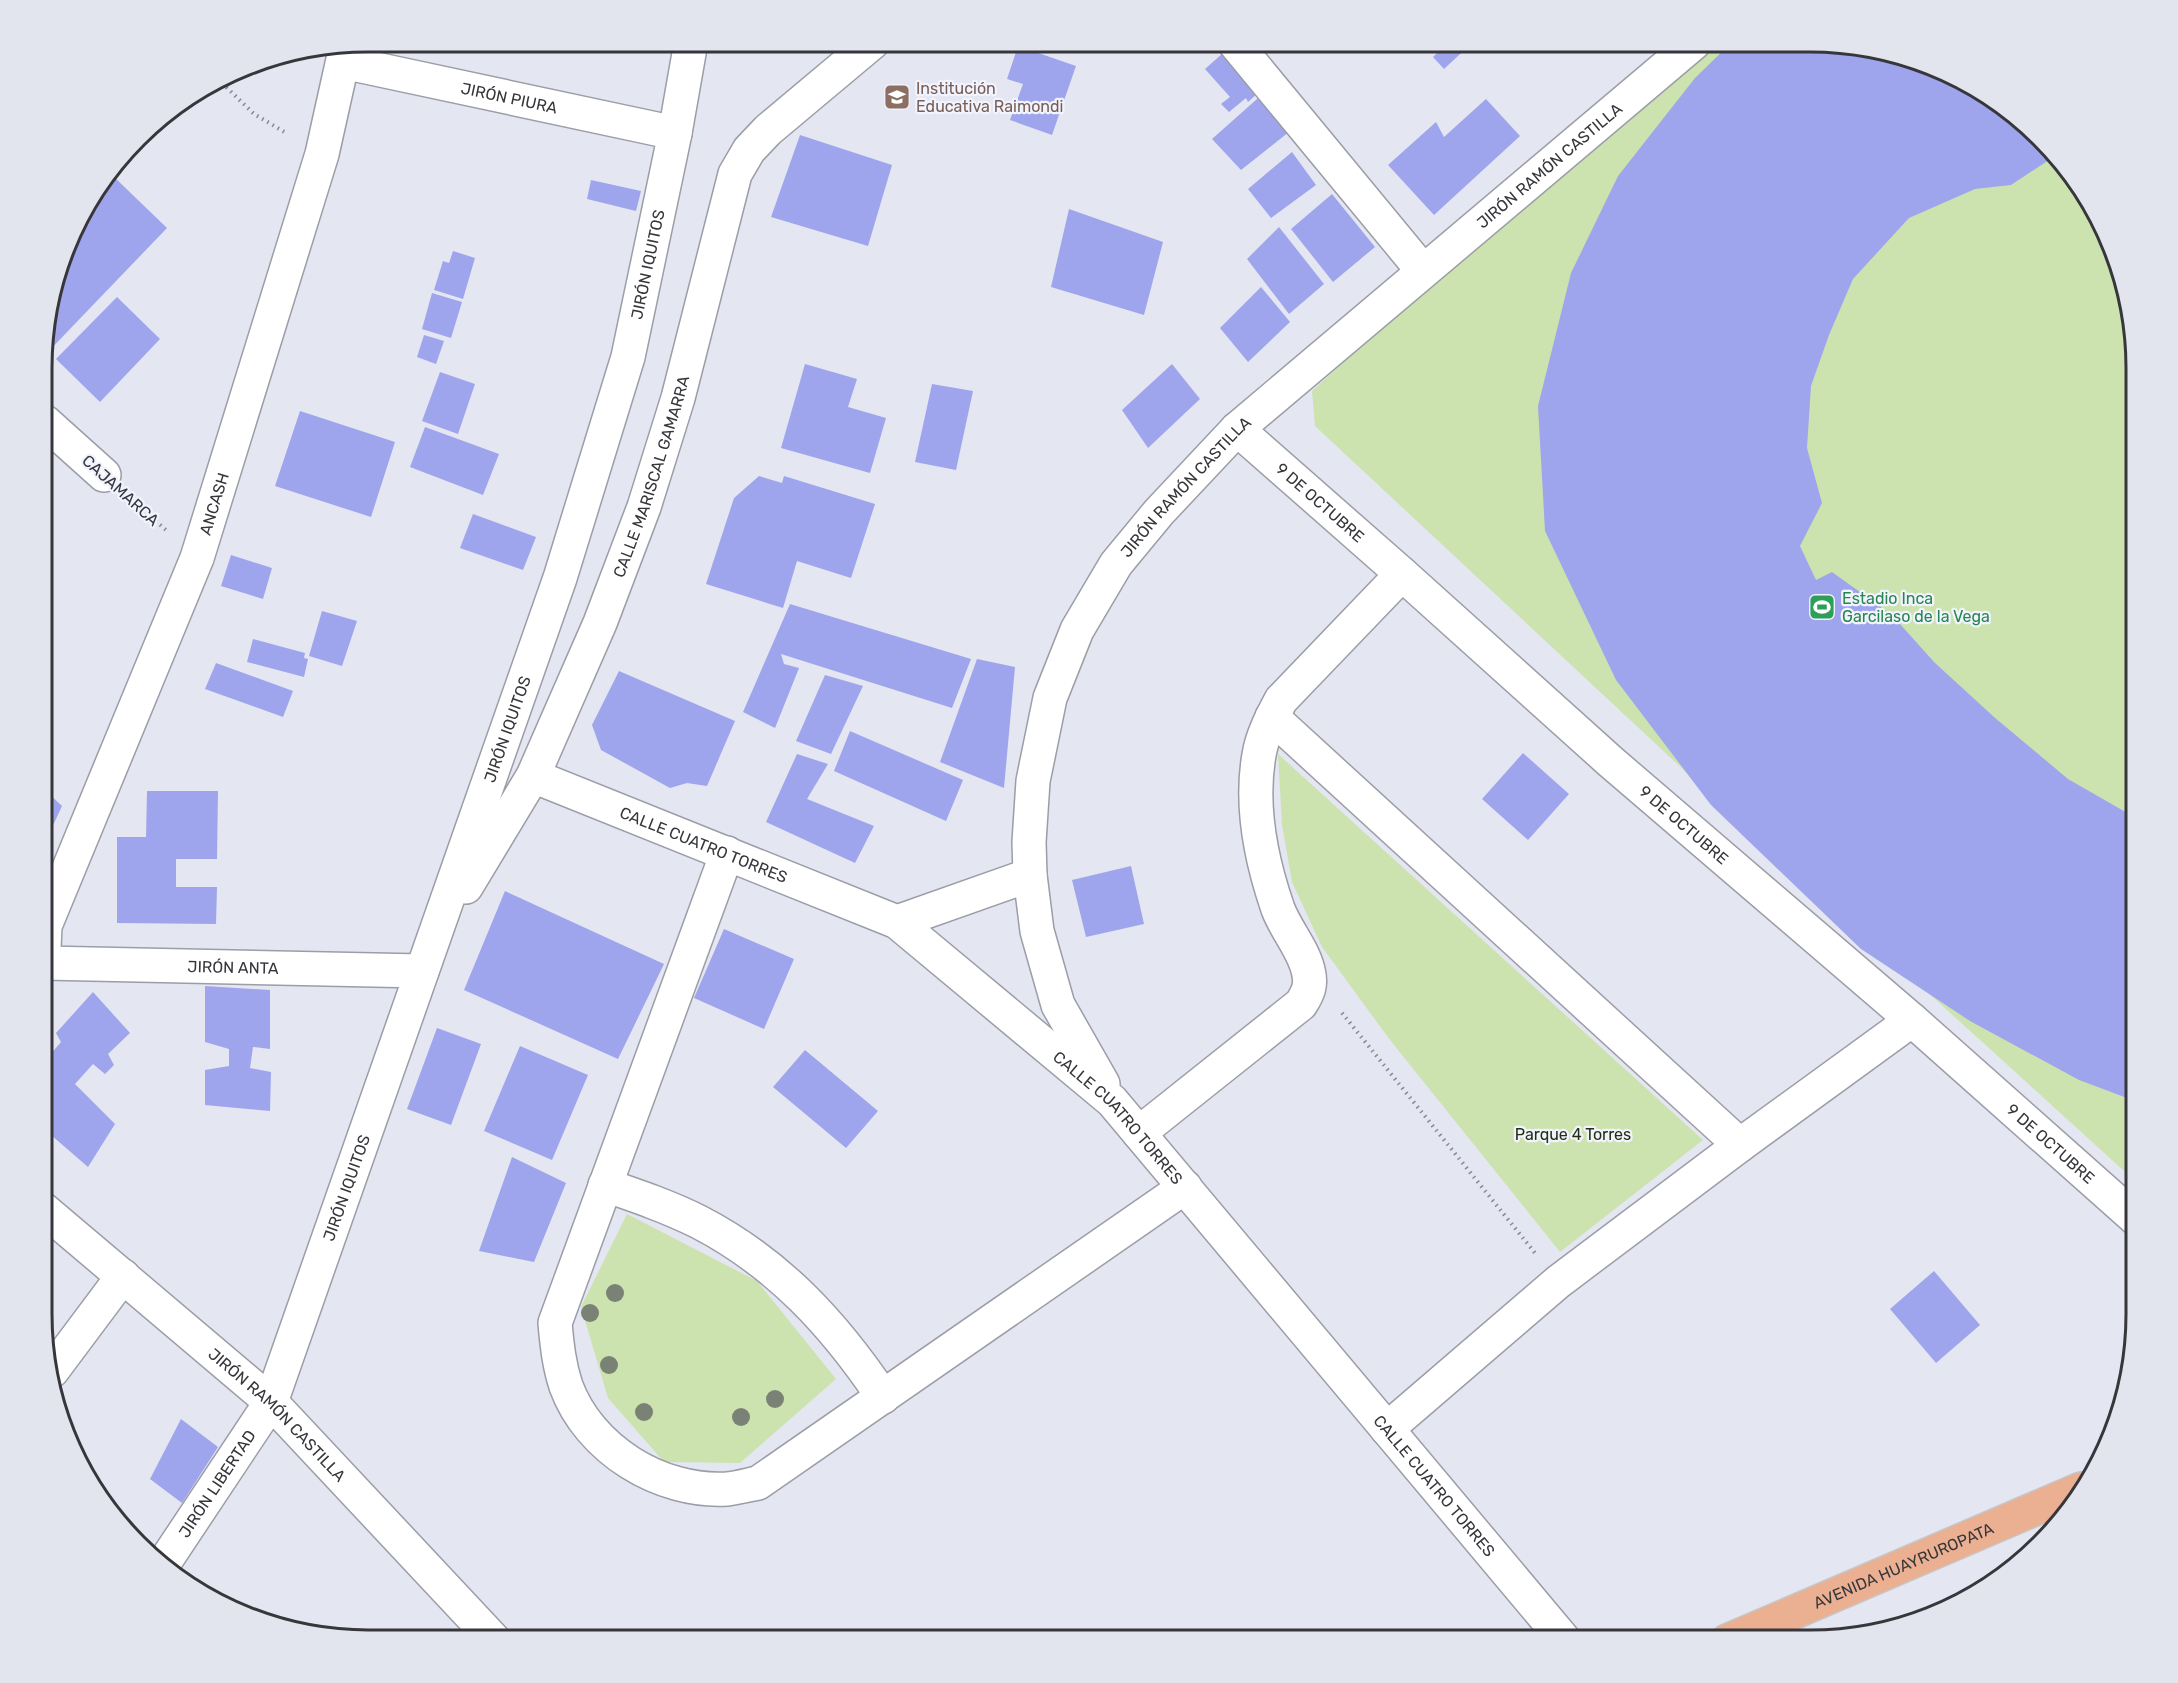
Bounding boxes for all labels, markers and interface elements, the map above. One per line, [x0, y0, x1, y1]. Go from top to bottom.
street label: JIRÓN PIURA [459, 79, 559, 118]
place label: Institución Educativa Raimondi [916, 79, 1063, 116]
school or university icon: Institución Educativa Raimondi [882, 82, 912, 112]
street label: JIRÓN RAMÓN CASTILLA [1473, 99, 1626, 232]
street label: JIRÓN IQUITOS [627, 208, 669, 321]
street label: CALLE MARISCAL GAMARRA [609, 373, 693, 580]
street label: JIRÓN RAMÓN CASTILLA [1117, 412, 1255, 561]
street label: CAJAMARCA [78, 451, 163, 530]
street label: 9 DE OCTUBRE [1272, 459, 1368, 546]
street label: ANCASH [196, 470, 233, 537]
place label: Estadio Inca Garcilaso de la Vega [1842, 589, 1990, 626]
sports icon: Estadio Inca Garcilaso de la Vega [1807, 592, 1837, 622]
street label: JIRÓN IQUITOS [480, 673, 535, 785]
street label: 9 DE OCTUBRE [1635, 782, 1732, 868]
street label: CALLE CUATRO TORRES [617, 803, 790, 887]
street label: JIRÓN ANTA [187, 957, 279, 978]
street label: CALLE CUATRO TORRES [1049, 1047, 1187, 1188]
street label: 9 DE OCTUBRE [2003, 1100, 2098, 1188]
park label: Parque 4 Torres [1515, 1125, 1631, 1144]
street label: JIRÓN IQUITOS [319, 1132, 374, 1244]
street label: JIRÓN RAMÓN CASTILLA [204, 1344, 350, 1486]
street label: CALLE CUATRO TORRES [1370, 1411, 1499, 1561]
street label: JIRÓN LIBERTAD [175, 1427, 260, 1541]
street label: AVENIDA HUAYRUROPATA [1811, 1519, 1997, 1613]

